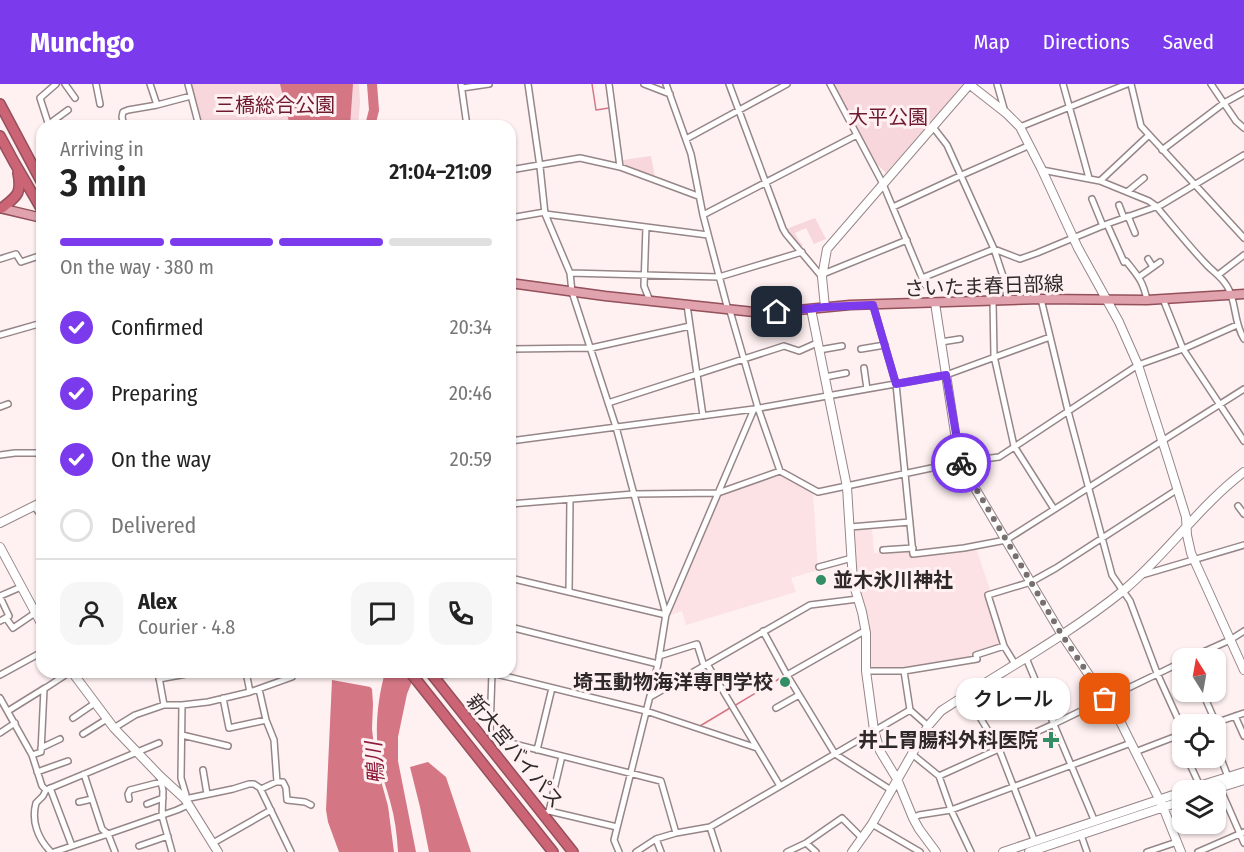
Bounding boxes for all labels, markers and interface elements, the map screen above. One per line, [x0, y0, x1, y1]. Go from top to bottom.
text: Munchgo [30, 26, 135, 59]
text: Map [973, 29, 1010, 55]
text: Directions [1043, 29, 1130, 55]
text: Saved [1163, 29, 1214, 55]
park label: 三橋総合公園 [215, 93, 335, 117]
park label: 大平公園 [848, 105, 928, 129]
text: Arriving in [60, 137, 144, 161]
text: 21:04–21:09 [389, 158, 492, 185]
text: 3 min [60, 160, 147, 206]
text: On the way · 380 m [60, 255, 214, 279]
street label: さいたま春日部線 [904, 271, 1064, 301]
pin [751, 286, 802, 337]
icon: home [760, 295, 793, 328]
icon: check [60, 311, 93, 344]
text: Confirmed [111, 314, 204, 341]
text: 20:34 [450, 315, 492, 339]
icon: check [60, 377, 93, 410]
text: Preparing [111, 380, 197, 407]
text: 20:46 [449, 381, 492, 405]
courier [931, 433, 991, 493]
icon: check [60, 443, 93, 476]
text: On the way [111, 446, 211, 473]
text: 20:59 [450, 447, 492, 471]
icon: bike [945, 447, 978, 480]
text: Delivered [111, 512, 196, 539]
place label: 並木氷川神社 [833, 568, 953, 592]
marker: 並木氷川神社 [814, 573, 828, 587]
button: person [60, 582, 123, 645]
button: chat [351, 582, 414, 645]
button: phone [429, 582, 492, 645]
text: Alex [138, 588, 177, 615]
text: Courier · 4.8 [138, 615, 235, 639]
north arrow [1172, 648, 1226, 702]
map controls [1172, 648, 1226, 834]
place label: 埼玉動物海洋専門学校 [573, 670, 773, 694]
pin [1079, 673, 1130, 724]
marker: 埼玉動物海洋専門学校 [778, 675, 792, 689]
callout: クレール [955, 678, 1069, 720]
icon: bag [1088, 682, 1121, 715]
text: クレール [973, 687, 1053, 711]
street label: 新大宮バイパス [462, 689, 568, 813]
button: locate [1172, 714, 1226, 768]
place label: 井上胃腸科外科医院 [858, 728, 1038, 752]
marker: 井上胃腸科外科医院 [1042, 731, 1060, 749]
water label: 鴨川 [360, 739, 389, 785]
button: layers [1172, 780, 1226, 834]

